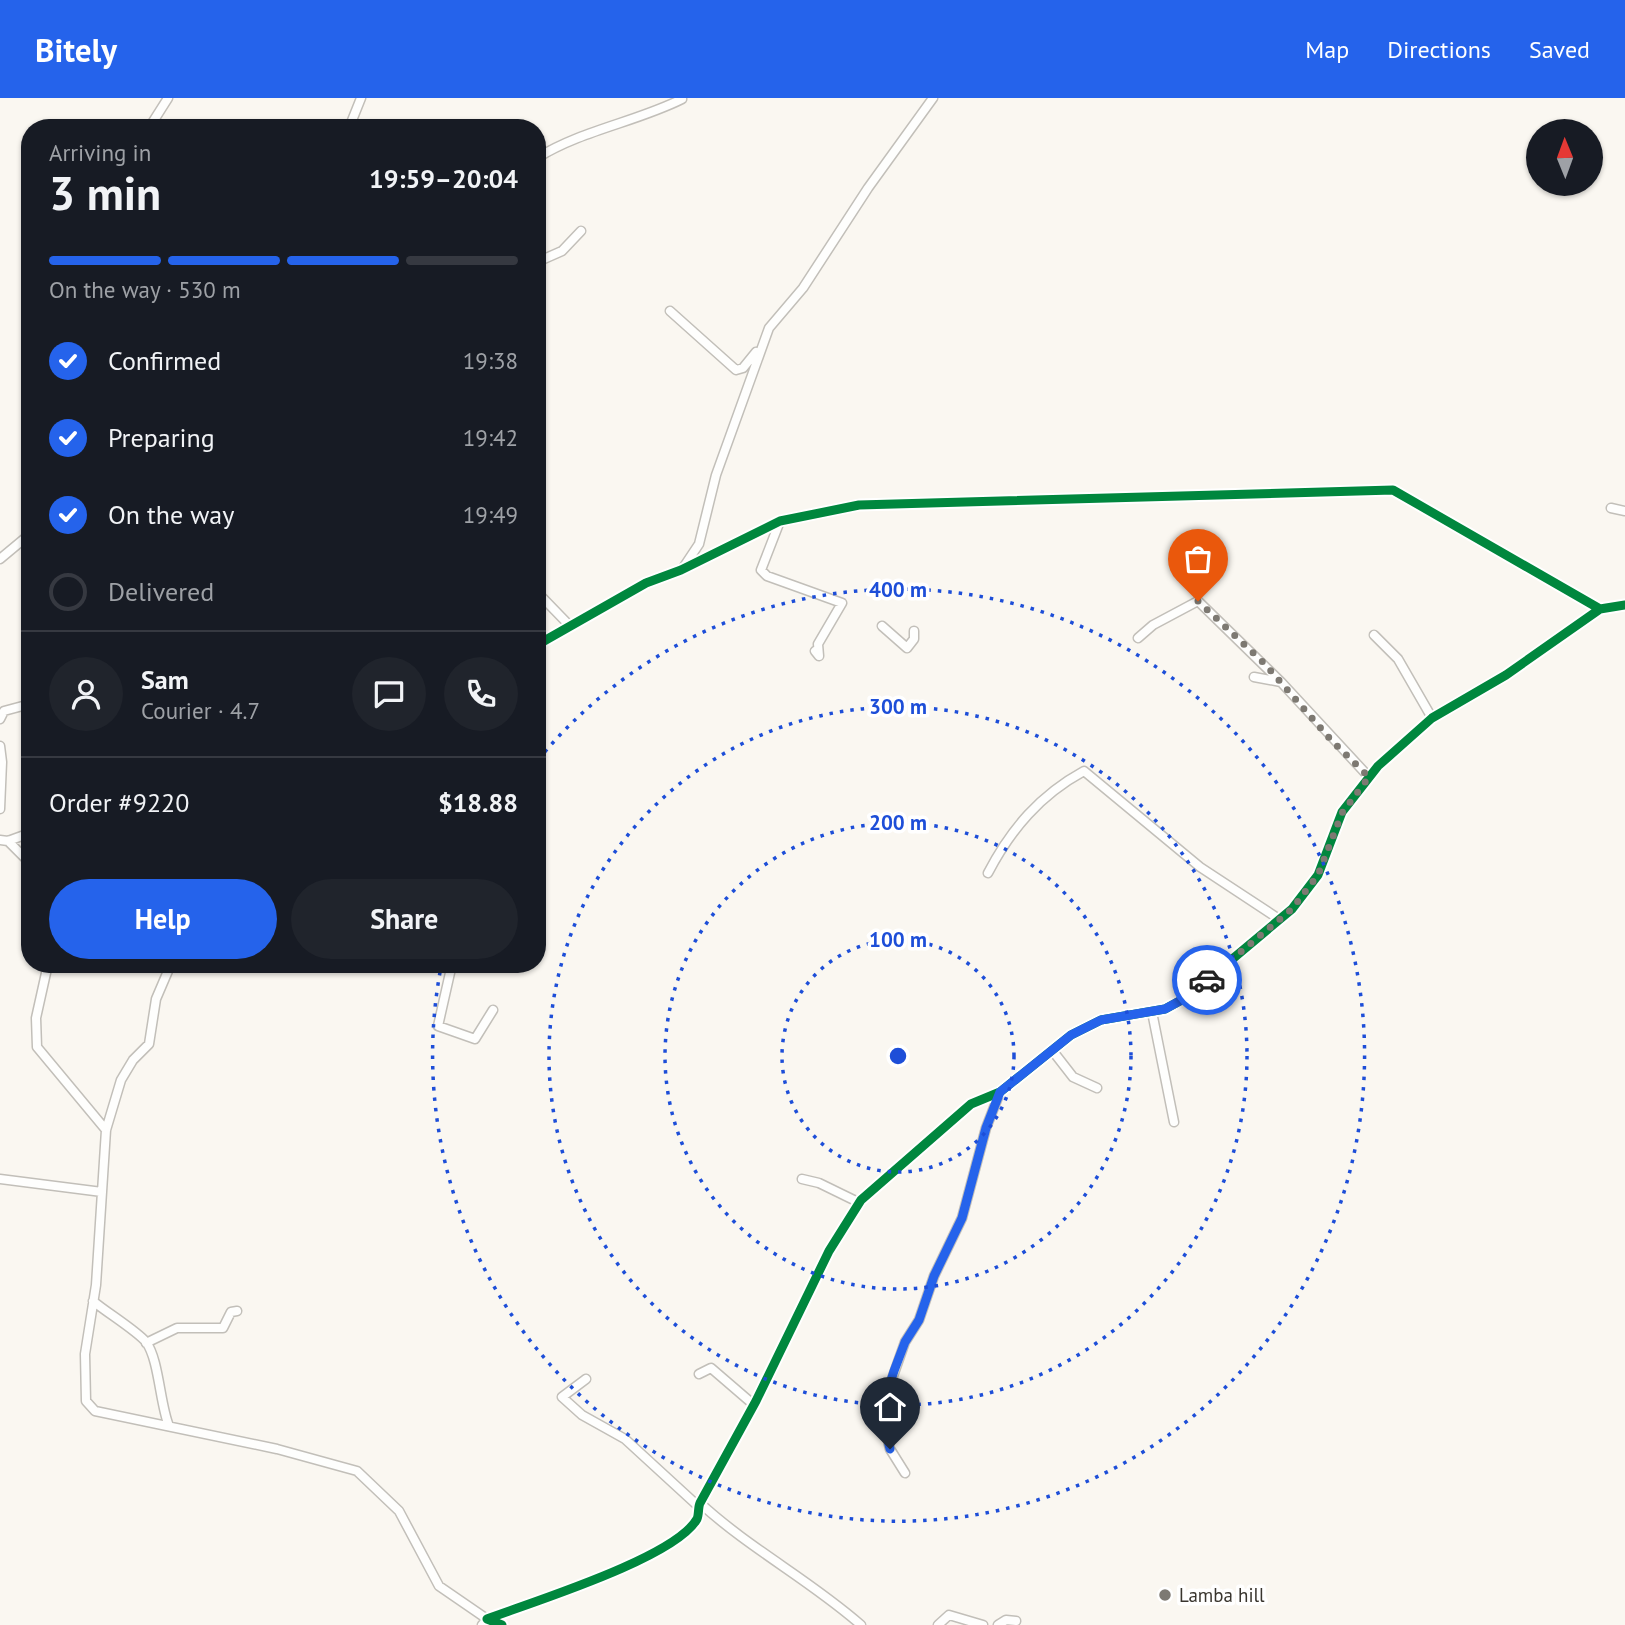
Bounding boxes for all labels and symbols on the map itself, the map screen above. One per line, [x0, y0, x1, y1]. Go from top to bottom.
north arrow [1526, 119, 1603, 196]
pin [1168, 529, 1228, 601]
text: 400 m [869, 576, 927, 603]
text: 300 m [869, 693, 927, 720]
text: 200 m [869, 809, 927, 836]
text: 100 m [869, 926, 927, 953]
courier [1172, 945, 1242, 1015]
centre of rings [886, 1044, 910, 1068]
pin [860, 1377, 920, 1449]
place label: Lamba hill [1179, 1583, 1265, 1607]
marker: Lamba hill [1157, 1587, 1173, 1603]

